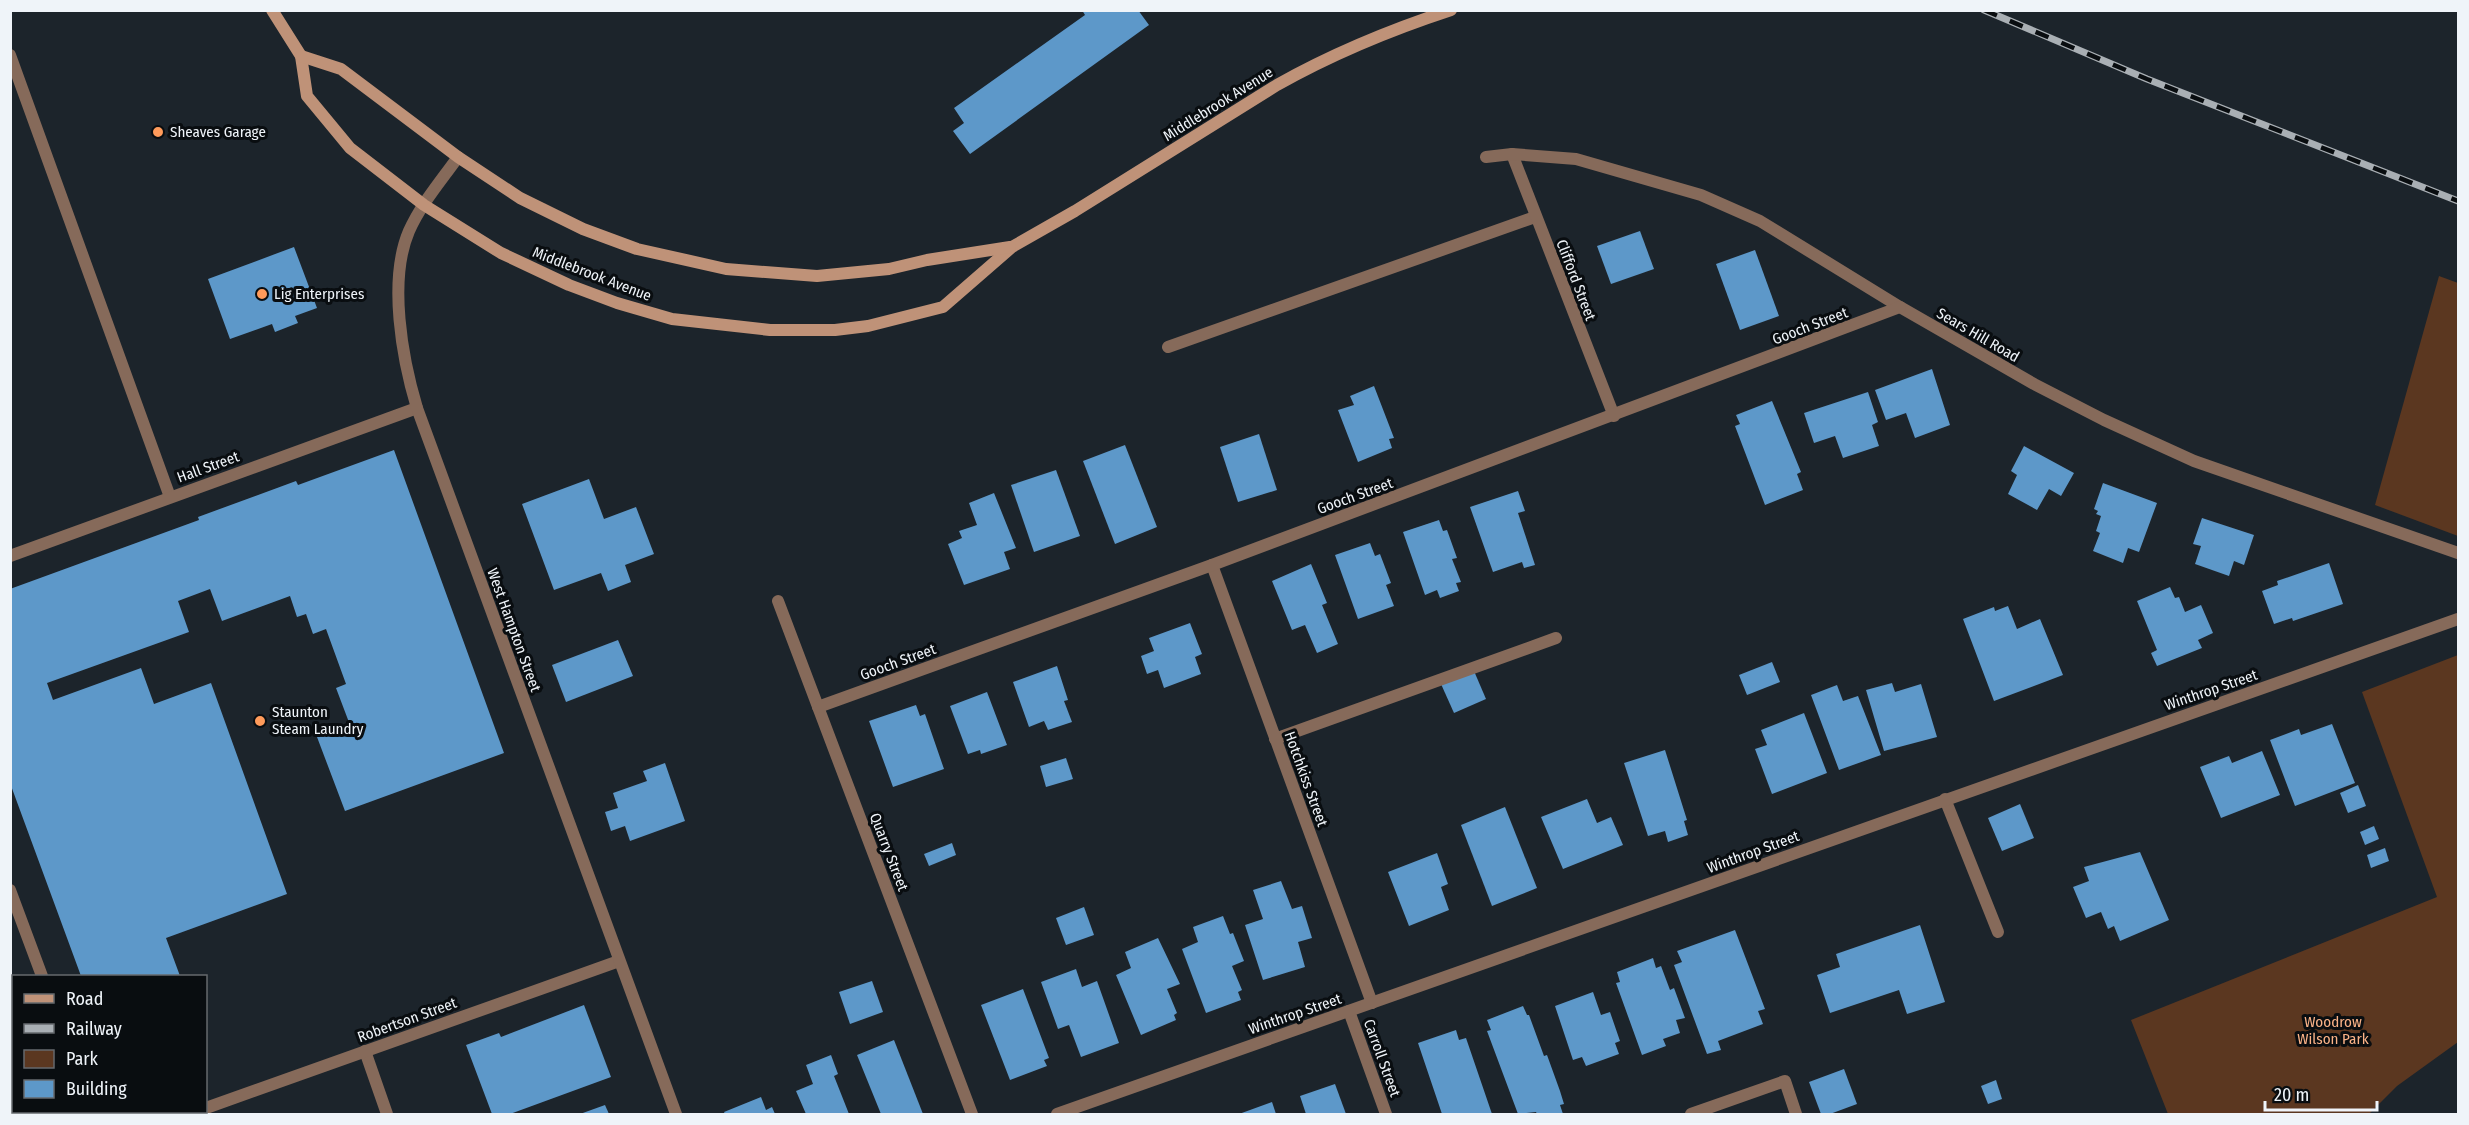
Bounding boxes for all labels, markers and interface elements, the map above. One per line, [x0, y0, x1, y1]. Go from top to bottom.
street label: Middlebrook Avenue [1160, 63, 1276, 145]
place label: Sheaves Garage [170, 123, 266, 141]
marker: Sheaves Garage [151, 125, 165, 139]
street label: Clifford Street [1552, 237, 1600, 323]
street label: Middlebrook Avenue [530, 243, 654, 305]
place label: Lig Enterprises [274, 285, 364, 303]
marker: Lig Enterprises [255, 287, 269, 301]
street label: Gooch Street [1770, 303, 1850, 349]
street label: Sears Hill Road [1933, 304, 2023, 366]
street label: Hall Street [175, 447, 242, 487]
street label: Gooch Street [1315, 474, 1395, 518]
street label: West Hampton Street [483, 566, 545, 694]
street label: Gooch Street [858, 640, 938, 684]
street label: Winthrop Street [2162, 666, 2260, 714]
place label: Staunton Steam Laundry [272, 703, 364, 738]
marker: Staunton Steam Laundry [253, 714, 267, 728]
street label: Hotchkiss Street [1280, 729, 1332, 829]
street label: Quarry Street [866, 810, 912, 894]
street label: Winthrop Street [1704, 827, 1802, 877]
legend [12, 975, 207, 1113]
text: Road [66, 988, 103, 1010]
street label: Winthrop Street [1246, 990, 1344, 1038]
street label: Robertson Street [355, 994, 459, 1046]
park label: Woodrow Wilson Park [2297, 1013, 2369, 1048]
street label: Carroll Street [1360, 1017, 1404, 1099]
text: Railway [66, 1018, 122, 1040]
text: Park [66, 1048, 99, 1070]
scale bar [2265, 1074, 2378, 1112]
text: Building [66, 1078, 127, 1100]
text: 20 m [2274, 1084, 2309, 1106]

